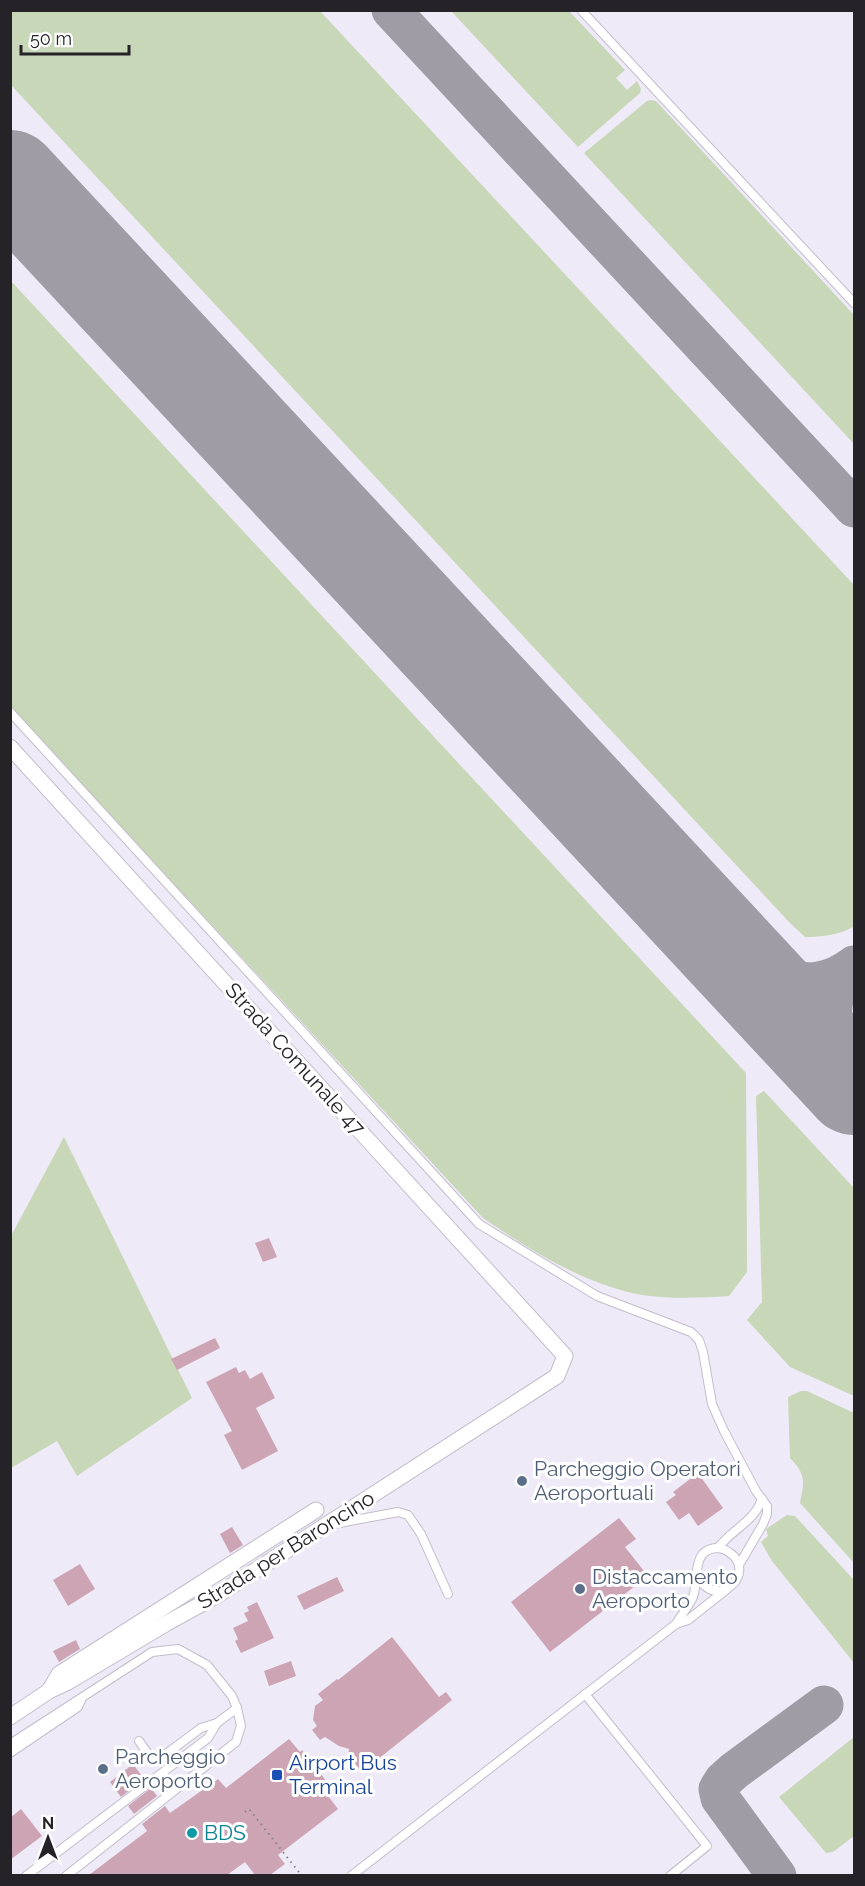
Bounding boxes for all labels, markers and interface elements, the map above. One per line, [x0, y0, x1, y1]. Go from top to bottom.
scale bar [21, 18, 129, 56]
text: 50 m [30, 28, 72, 49]
street label: Strada Comunale 47 [220, 977, 371, 1141]
place label: Parcheggio Operatori Aeroportuali [534, 1456, 741, 1505]
marker: Parcheggio Operatori Aeroportuali [515, 1474, 529, 1488]
street label: Strada per Baroncino [193, 1485, 379, 1614]
place label: Distaccamento Aeroporto [592, 1564, 738, 1613]
marker: Distaccamento Aeroporto [573, 1582, 587, 1596]
place label: Parcheggio Aeroporto [115, 1744, 226, 1793]
place label: Airport Bus Terminal [289, 1750, 397, 1799]
marker: Parcheggio Aeroporto [96, 1762, 110, 1776]
marker: Airport Bus Terminal [270, 1768, 284, 1782]
north arrow [18, 1808, 78, 1868]
text: N [42, 1814, 54, 1833]
place label: BDS [204, 1820, 246, 1845]
marker: BDS [185, 1826, 199, 1840]

